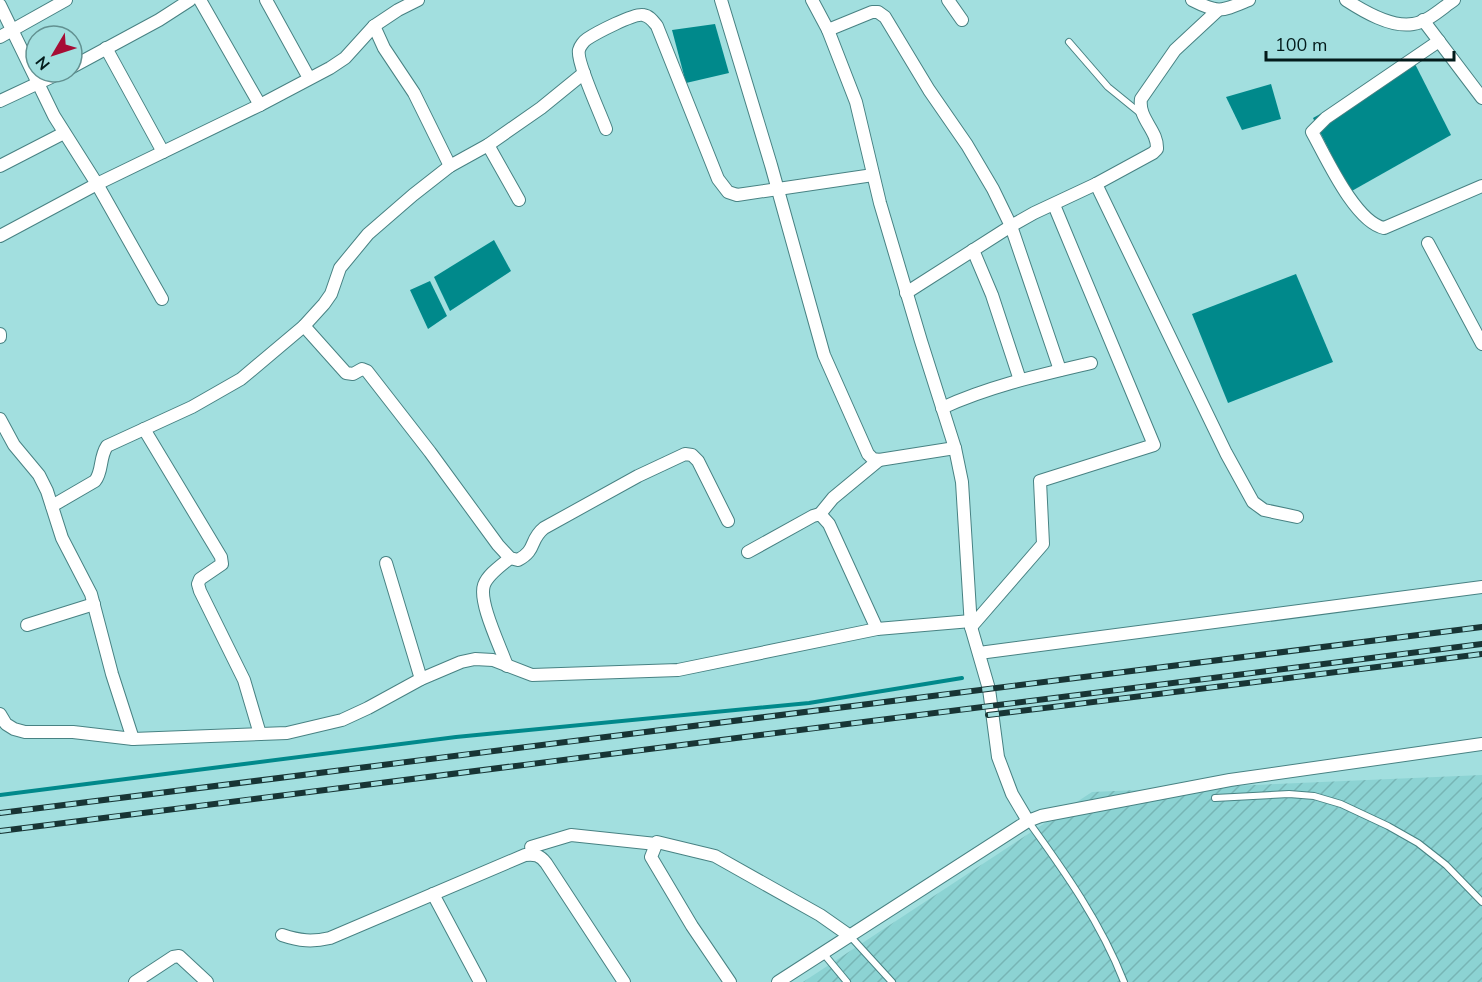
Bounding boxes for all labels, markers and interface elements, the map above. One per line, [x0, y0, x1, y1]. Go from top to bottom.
north arrow [24, 24, 84, 84]
scale bar [1266, 24, 1454, 62]
text: 100 m [1275, 33, 1327, 57]
text: N [31, 51, 55, 74]

